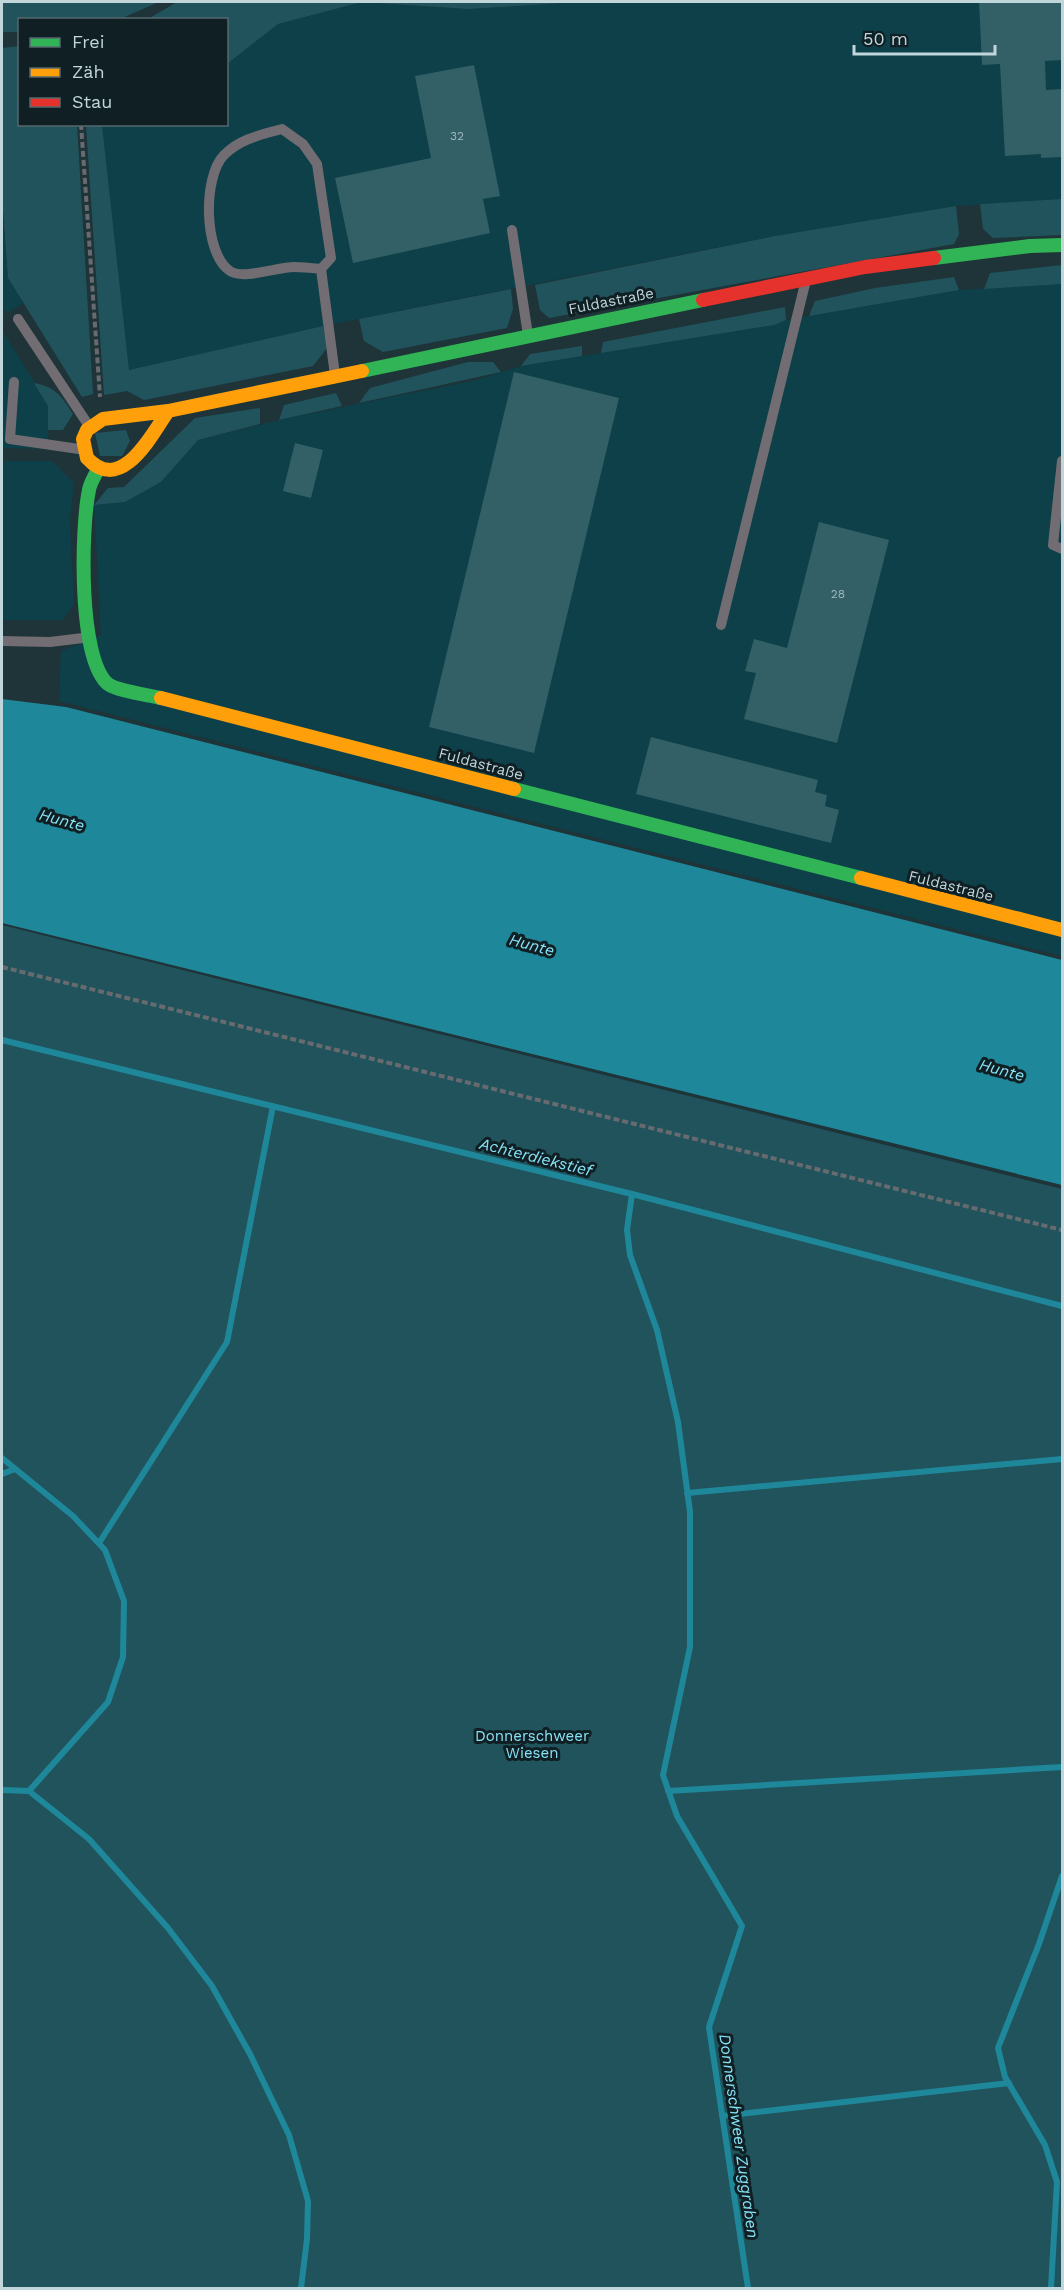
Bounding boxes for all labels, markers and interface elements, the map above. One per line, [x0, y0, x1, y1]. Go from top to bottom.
legend [18, 18, 228, 126]
scale bar [854, 18, 995, 56]
text: 50 m [863, 28, 908, 49]
text: Frei [72, 31, 104, 52]
text: Zäh [72, 61, 105, 82]
text: Stau [72, 91, 112, 112]
house number: 32 [450, 129, 464, 143]
street label: Fuldastraße [567, 284, 655, 318]
house number: 28 [831, 587, 845, 601]
street label: Fuldastraße [437, 744, 525, 784]
water label: Hunte [37, 805, 87, 835]
street label: Fuldastraße [907, 867, 995, 905]
water label: Hunte [507, 930, 557, 960]
water label: Hunte [977, 1055, 1027, 1085]
water label: Achterdiekstief [477, 1134, 596, 1181]
park label: Donnerschweer Wiesen [475, 1727, 589, 1762]
water label: Donnerschweer Zuggraben [715, 2033, 763, 2239]

